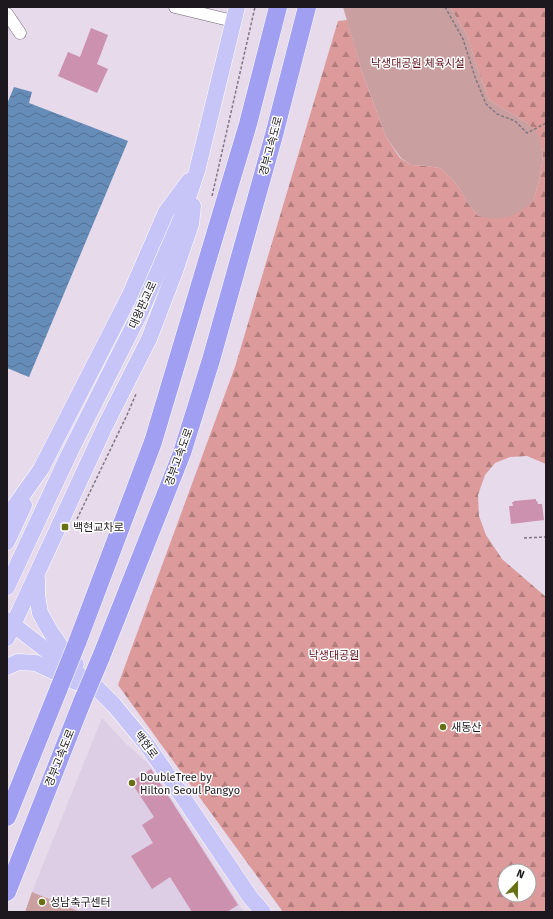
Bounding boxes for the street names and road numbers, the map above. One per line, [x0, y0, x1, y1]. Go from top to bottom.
street label: 경부고속도로 [257, 115, 285, 177]
street label: 대왕판교로 [126, 279, 160, 331]
street label: 경부고속도로 [163, 426, 195, 488]
street label: 경부고속도로 [43, 727, 77, 789]
street label: 백현로 [132, 729, 160, 761]

